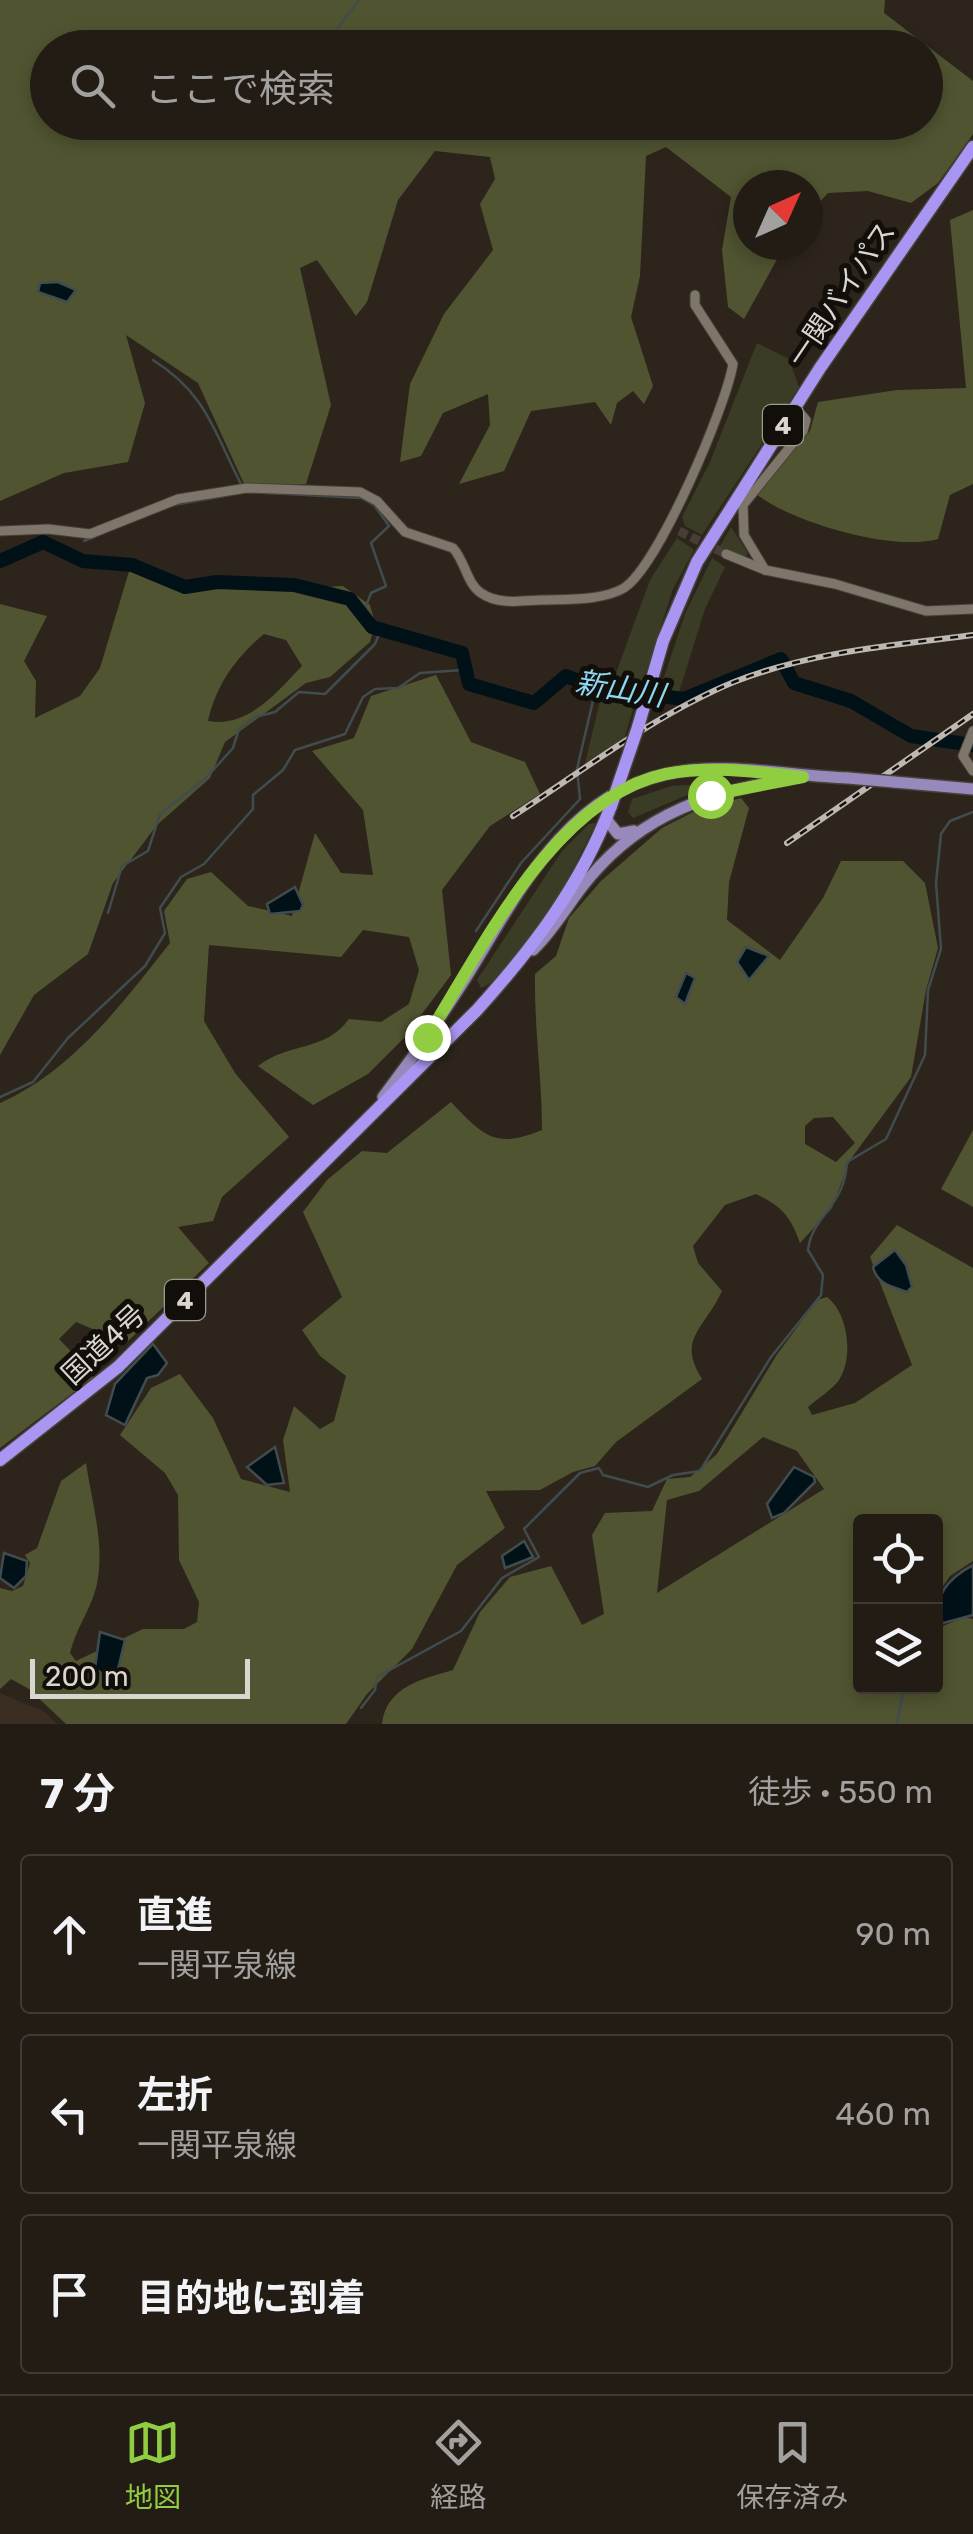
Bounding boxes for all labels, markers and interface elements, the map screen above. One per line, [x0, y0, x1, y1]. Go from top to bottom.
search box [30, 30, 943, 140]
icon: search [65, 58, 120, 113]
text: ここで検索 [145, 66, 335, 112]
north arrow [733, 170, 823, 260]
street label: 一関バイパス [781, 216, 902, 373]
road number: 4 [763, 405, 803, 445]
water label: 新山川 [573, 664, 670, 714]
route start [688, 773, 734, 819]
route end [405, 1015, 451, 1061]
road number: 4 [165, 1280, 205, 1320]
street label: 国道4号 [55, 1298, 152, 1391]
map controls [853, 1514, 943, 1694]
button: locate [853, 1514, 943, 1604]
button: layers [853, 1604, 943, 1694]
scale bar [30, 1654, 250, 1698]
text: 200 m [45, 1660, 129, 1693]
text: 7 分 [40, 1769, 115, 1819]
text: 徒歩 · 550 m [748, 1773, 933, 1811]
text: 直進 [137, 1892, 213, 1938]
icon: ahead [42, 1907, 97, 1962]
text: 90 m [855, 1915, 931, 1953]
text: 一関平泉線 [137, 1946, 297, 1984]
text: 左折 [137, 2072, 213, 2118]
icon: left [42, 2087, 97, 2142]
text: 460 m [835, 2095, 931, 2133]
text: 一関平泉線 [137, 2126, 297, 2164]
icon: arrive [42, 2267, 97, 2322]
text: 目的地に到着 [137, 2275, 365, 2321]
tab: 地図 [125, 2415, 181, 2515]
tab: 経路 [430, 2415, 486, 2515]
tab: 保存済み [736, 2415, 848, 2515]

